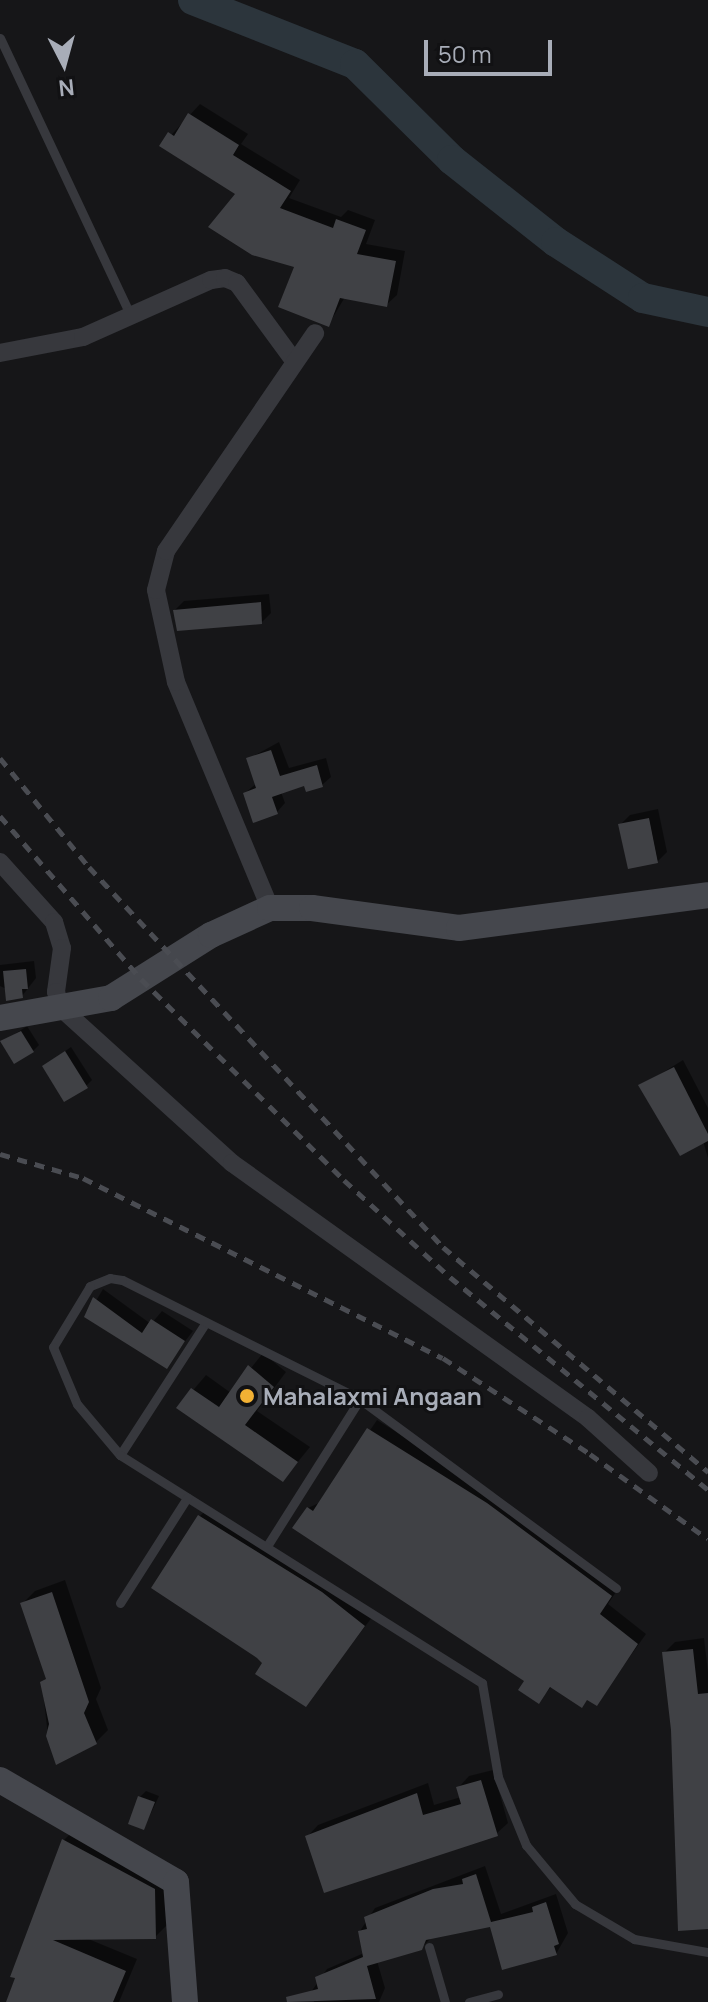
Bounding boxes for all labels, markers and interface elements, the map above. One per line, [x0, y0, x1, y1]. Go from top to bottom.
north arrow [24, 24, 104, 104]
scale bar [428, 24, 556, 74]
text: 50 m [438, 37, 492, 70]
text: N [57, 72, 76, 104]
place label: Mahalaxmi Angaan [263, 1382, 482, 1410]
marker: Mahalaxmi Angaan [238, 1387, 256, 1405]

